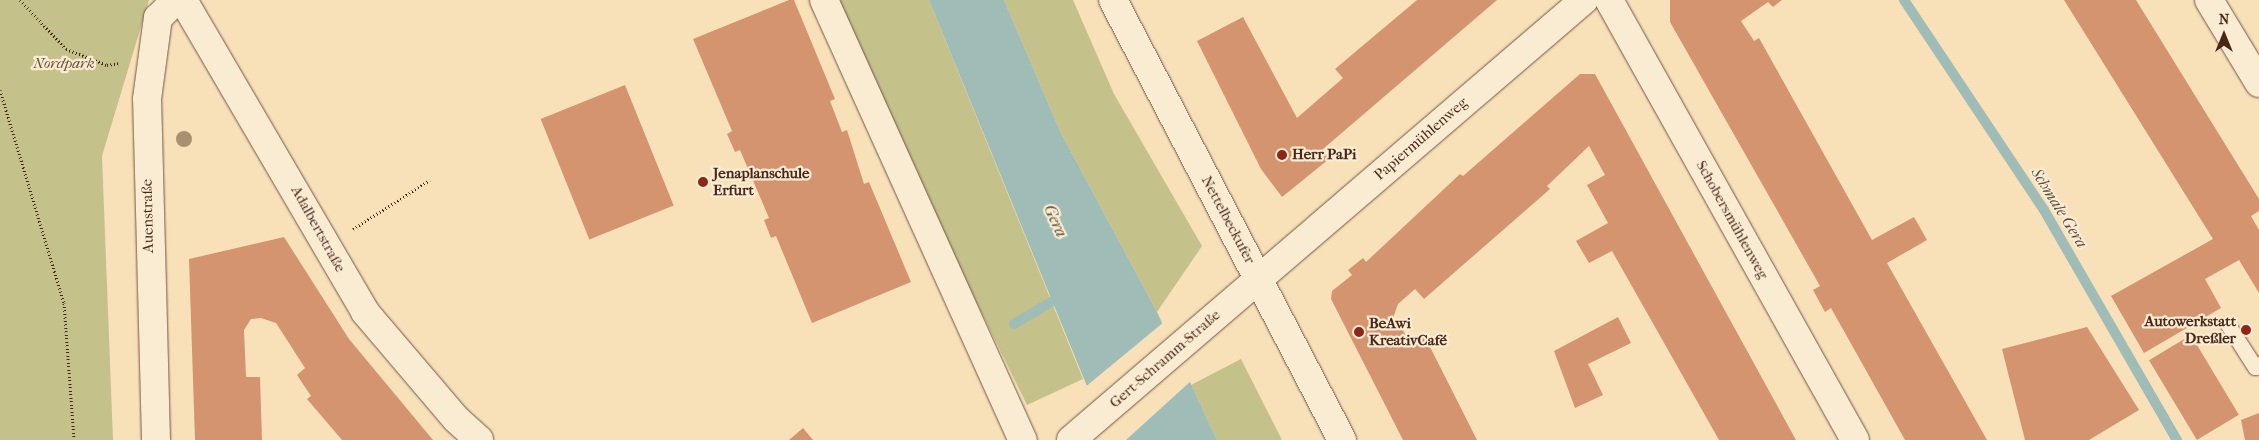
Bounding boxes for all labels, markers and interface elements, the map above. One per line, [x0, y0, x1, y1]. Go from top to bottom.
north arrow [2199, 10, 2249, 60]
text: N [2219, 11, 2229, 28]
park label: Nordpark [33, 55, 95, 73]
street label: Papiermühlenweg [1371, 94, 1471, 184]
place label: Herr PaPi [1292, 146, 1356, 164]
marker: Herr PaPi [1276, 149, 1288, 161]
street label: Schobersmühlenweg [1692, 158, 1772, 282]
place label: Jenaplanschule Erfurt [713, 164, 809, 199]
water label: Schmale Gera [2027, 164, 2091, 252]
street label: Nettelbeckufer [1197, 173, 1259, 267]
marker: Jenaplanschule Erfurt [697, 176, 709, 188]
street label: Auenstraße [138, 179, 158, 253]
street label: Adalbertstraße [287, 183, 349, 275]
water label: Gera [1039, 202, 1071, 240]
street label: Gert-Schramm-Straße [1106, 306, 1224, 412]
place label: Autowerkstatt Dreßler [2145, 312, 2236, 347]
place label: BeAwi KreativCafé [1369, 314, 1447, 349]
marker: Autowerkstatt Dreßler [2240, 324, 2252, 336]
marker: BeAwi KreativCafé [1353, 326, 1365, 338]

